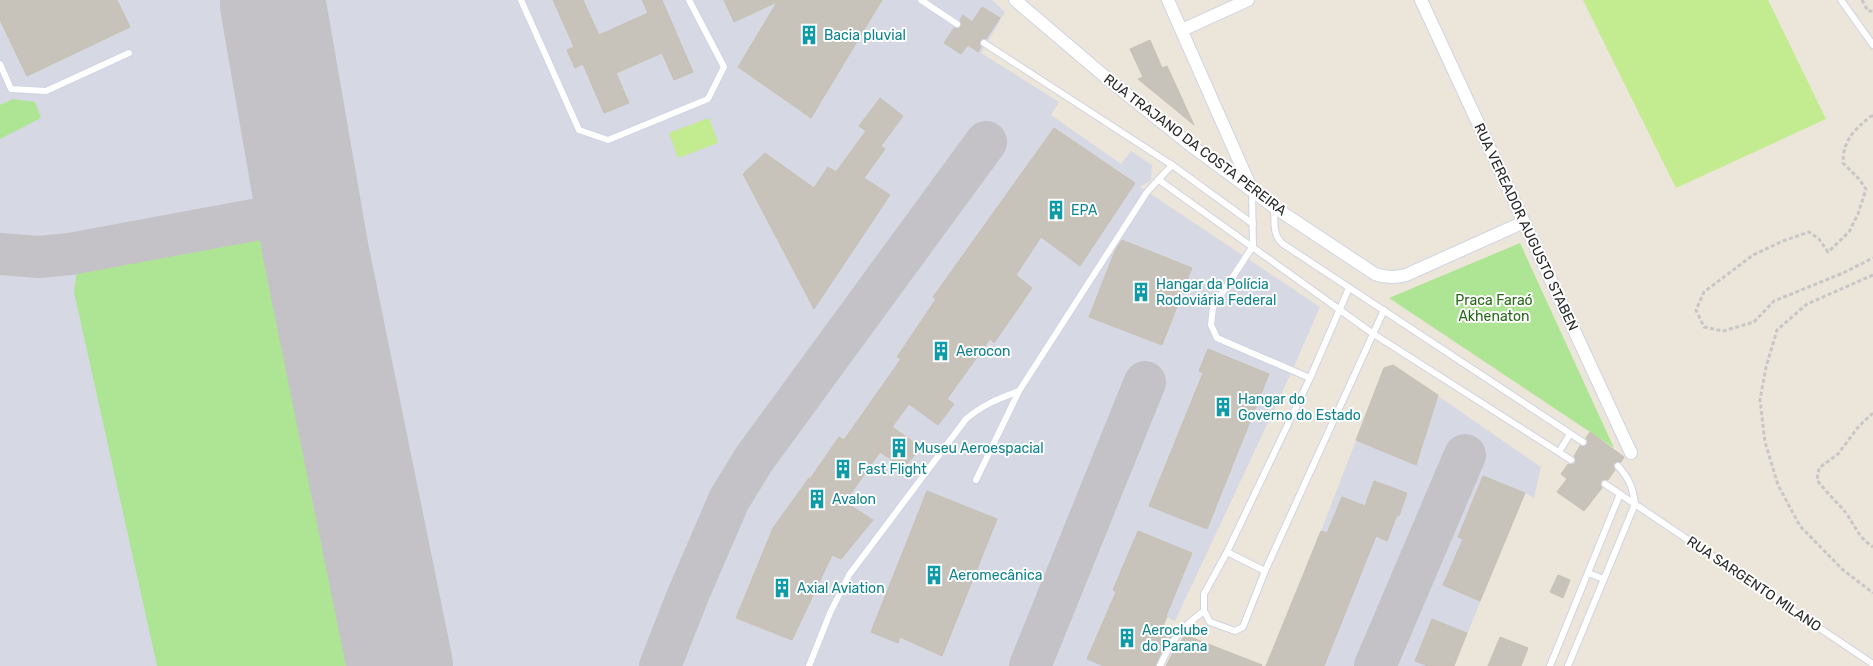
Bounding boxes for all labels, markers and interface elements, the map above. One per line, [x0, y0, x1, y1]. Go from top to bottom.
building icon: Bacia pluvial [798, 24, 820, 46]
place label: Bacia pluvial [824, 27, 906, 44]
street label: RUA TRAJANO DA COSTA PEREIRA [1100, 71, 1290, 220]
street label: RUA VEREADOR AUGUSTO STABEN [1470, 120, 1582, 334]
building icon: EPA [1045, 199, 1067, 221]
place label: EPA [1071, 202, 1098, 219]
place label: Hangar da Polícia Rodoviária Federal [1156, 276, 1276, 309]
building icon: Hangar da Polícia Rodoviária Federal [1130, 281, 1152, 303]
park label: Praca Faraó Akhenaton [1455, 292, 1533, 325]
building icon: Aerocon [930, 340, 952, 362]
place label: Aerocon [956, 343, 1011, 360]
place label: Hangar do Governo do Estado [1238, 391, 1361, 424]
building icon: Hangar do Governo do Estado [1212, 396, 1234, 418]
building icon: Museu Aeroespacial [888, 437, 910, 459]
place label: Museu Aeroespacial [914, 440, 1044, 457]
building icon: Fast Flight [832, 458, 854, 480]
place label: Fast Flight [858, 461, 927, 478]
building icon: Avalon [806, 488, 828, 510]
place label: Avalon [832, 491, 876, 508]
street label: RUA SARGENTO MILANO [1684, 533, 1824, 635]
building icon: Aeromecânica [923, 564, 945, 586]
place label: Aeromecânica [949, 567, 1042, 584]
building icon: Axial Aviation [771, 577, 793, 599]
place label: Axial Aviation [797, 580, 885, 597]
place label: Aeroclube do Parana [1142, 622, 1208, 655]
building icon: Aeroclube do Parana [1116, 627, 1138, 649]

